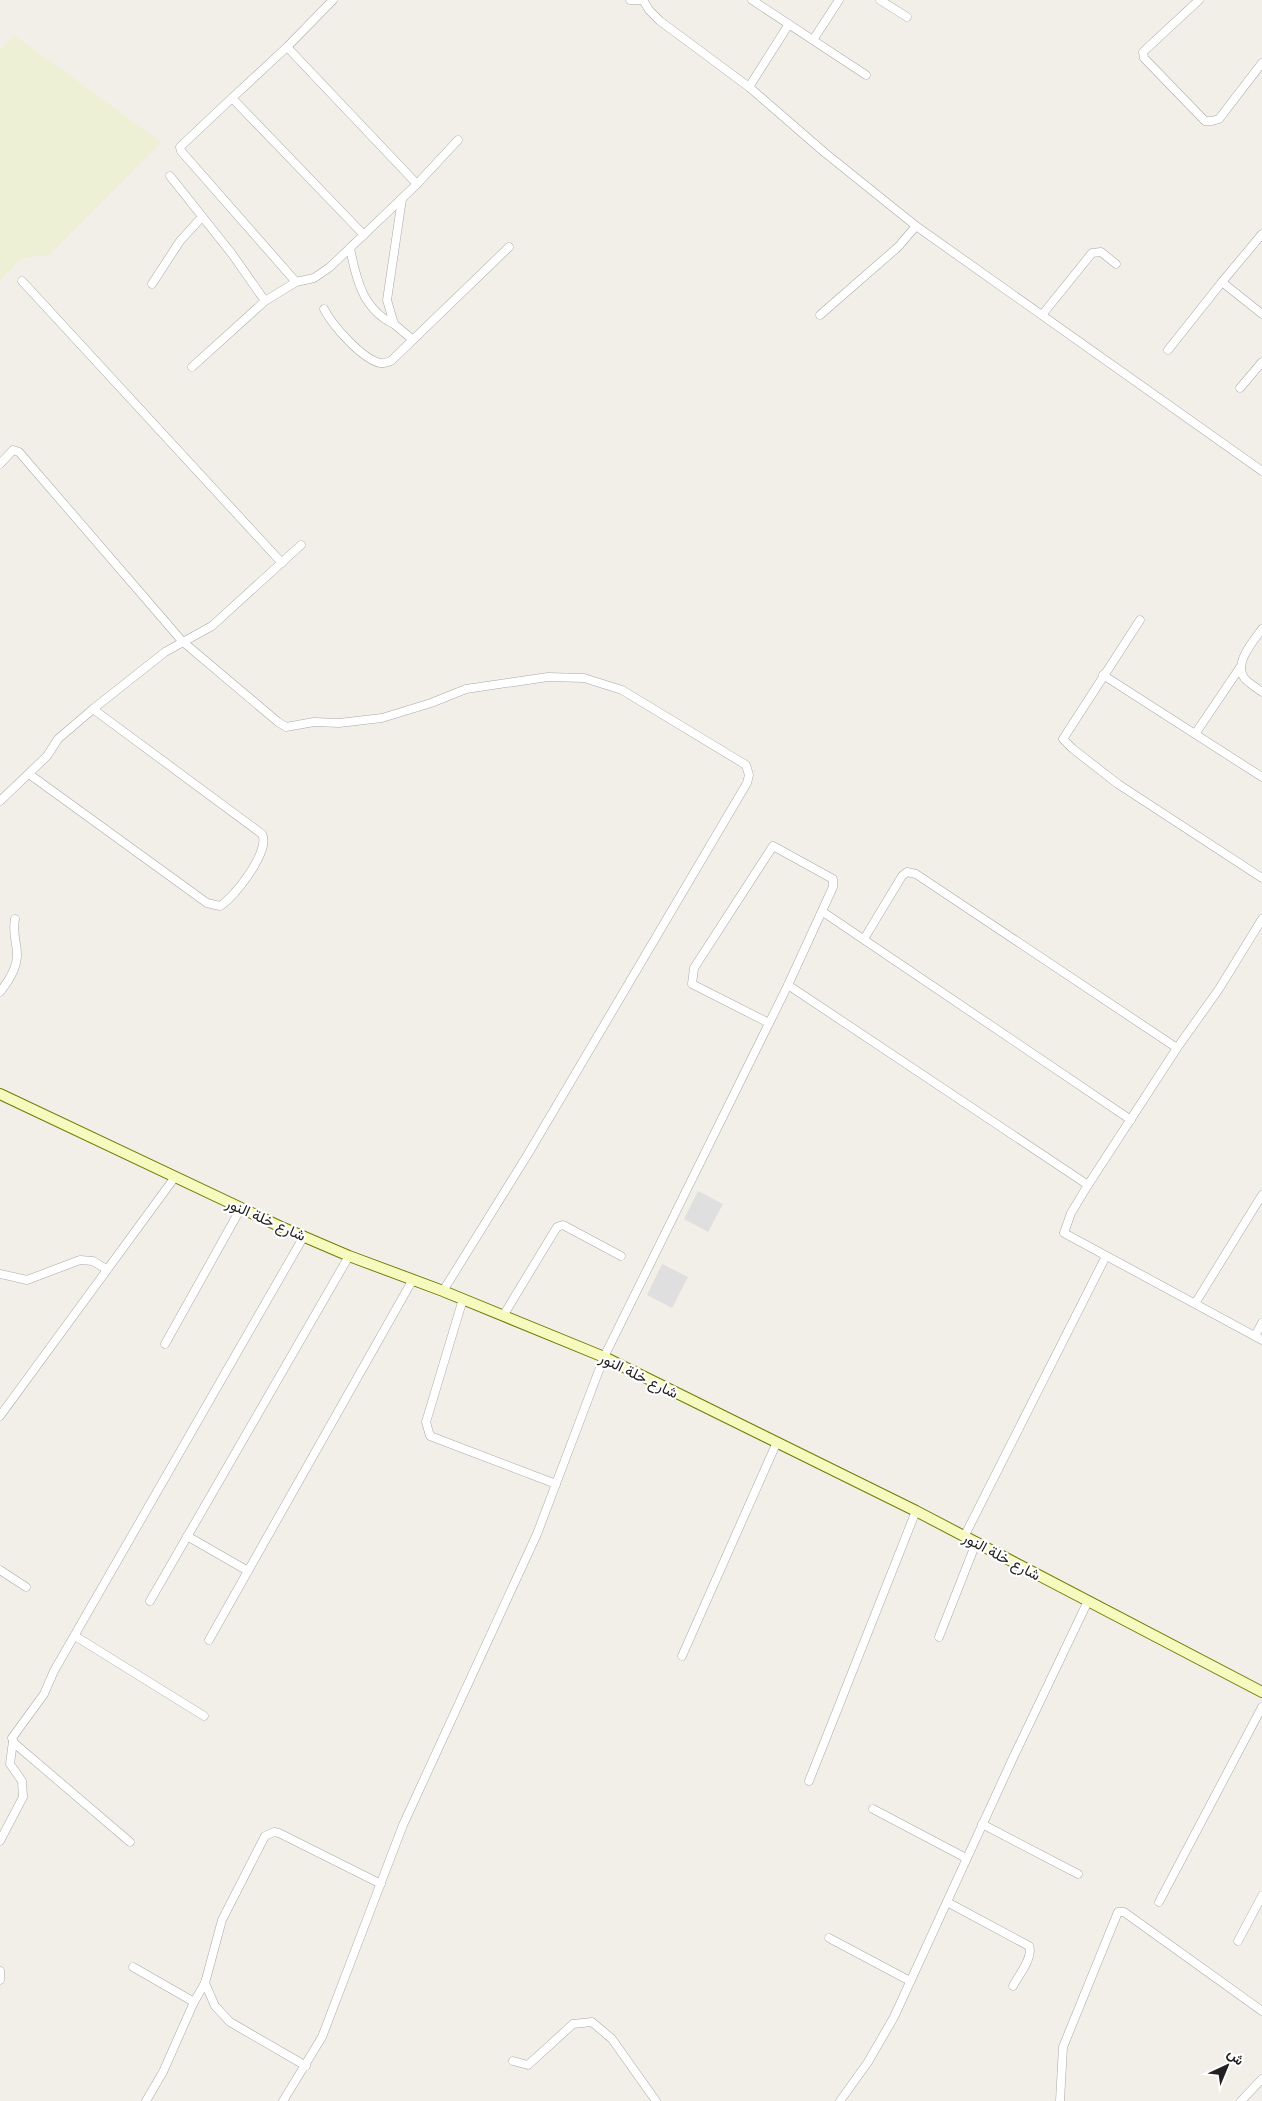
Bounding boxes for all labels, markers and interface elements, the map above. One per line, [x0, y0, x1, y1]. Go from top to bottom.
street label: شارع خلة النور [221, 1193, 309, 1247]
street label: شارع خلة النور [595, 1347, 682, 1404]
street label: شارع خلة النور [958, 1527, 1044, 1586]
north arrow [1202, 2041, 1252, 2091]
text: ش [1224, 2044, 1248, 2069]

